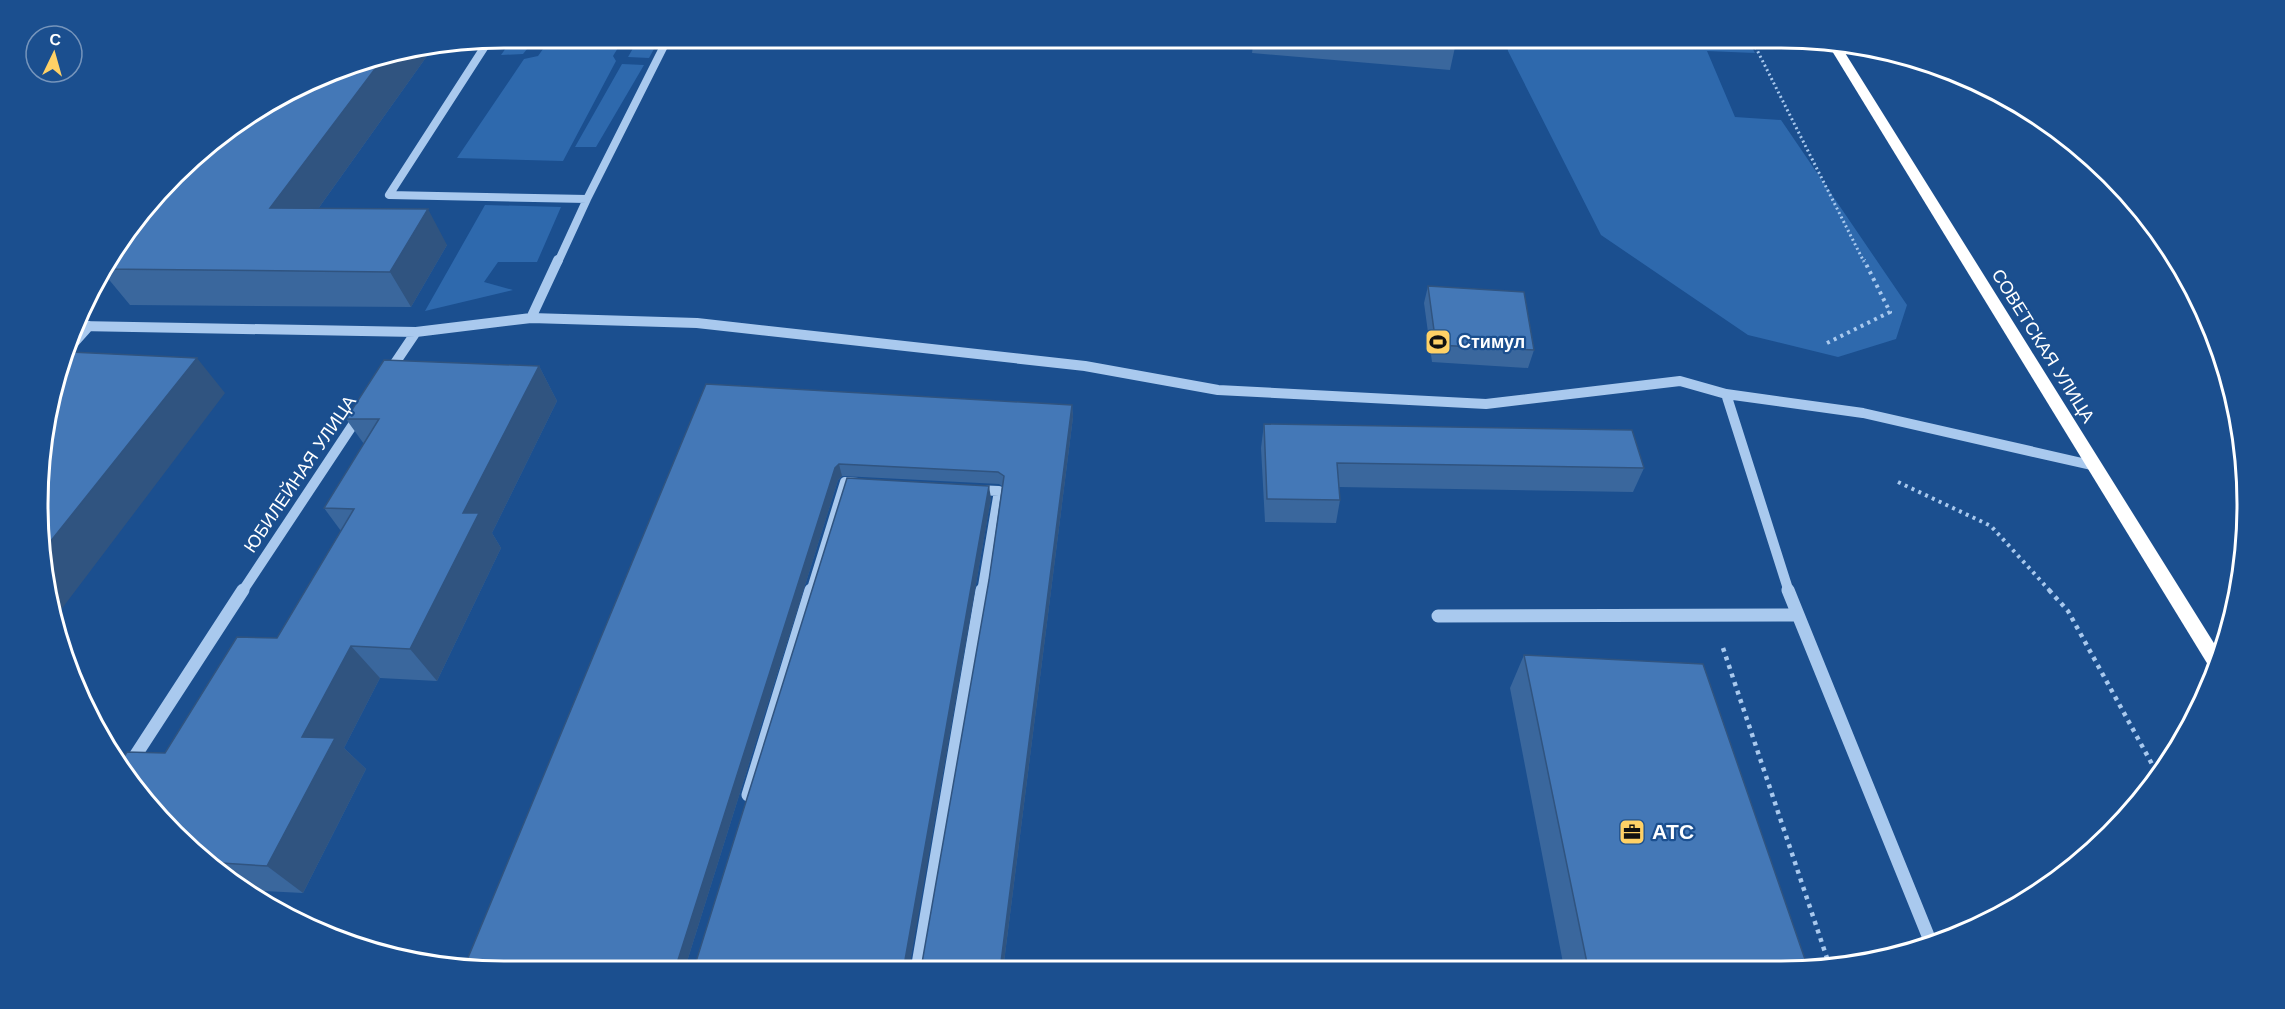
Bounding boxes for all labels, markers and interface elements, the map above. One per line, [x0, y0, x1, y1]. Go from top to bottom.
north arrow [24, 24, 84, 84]
text: С [49, 30, 62, 50]
street label: СОВЕТСКАЯ УЛИЦА [1988, 265, 2099, 426]
sports icon: Стимул [1423, 327, 1453, 357]
place label: Стимул [1458, 331, 1525, 352]
street label: ЮБИЛЕЙНАЯ УЛИЦА [239, 391, 360, 556]
office icon: АТС [1617, 817, 1647, 847]
place label: АТС [1652, 819, 1694, 844]

